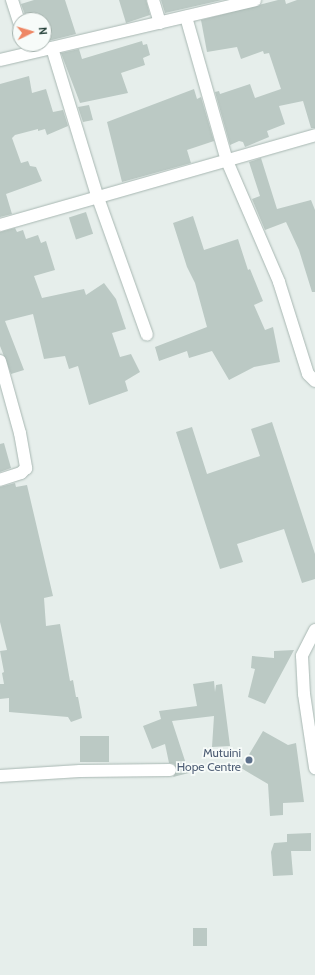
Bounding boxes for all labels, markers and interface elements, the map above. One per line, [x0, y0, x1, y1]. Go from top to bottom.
north arrow [12, 12, 52, 52]
text: N [36, 27, 50, 36]
place label: Mutuini Hope Centre [177, 746, 241, 774]
marker: Mutuini Hope Centre [244, 755, 254, 765]

